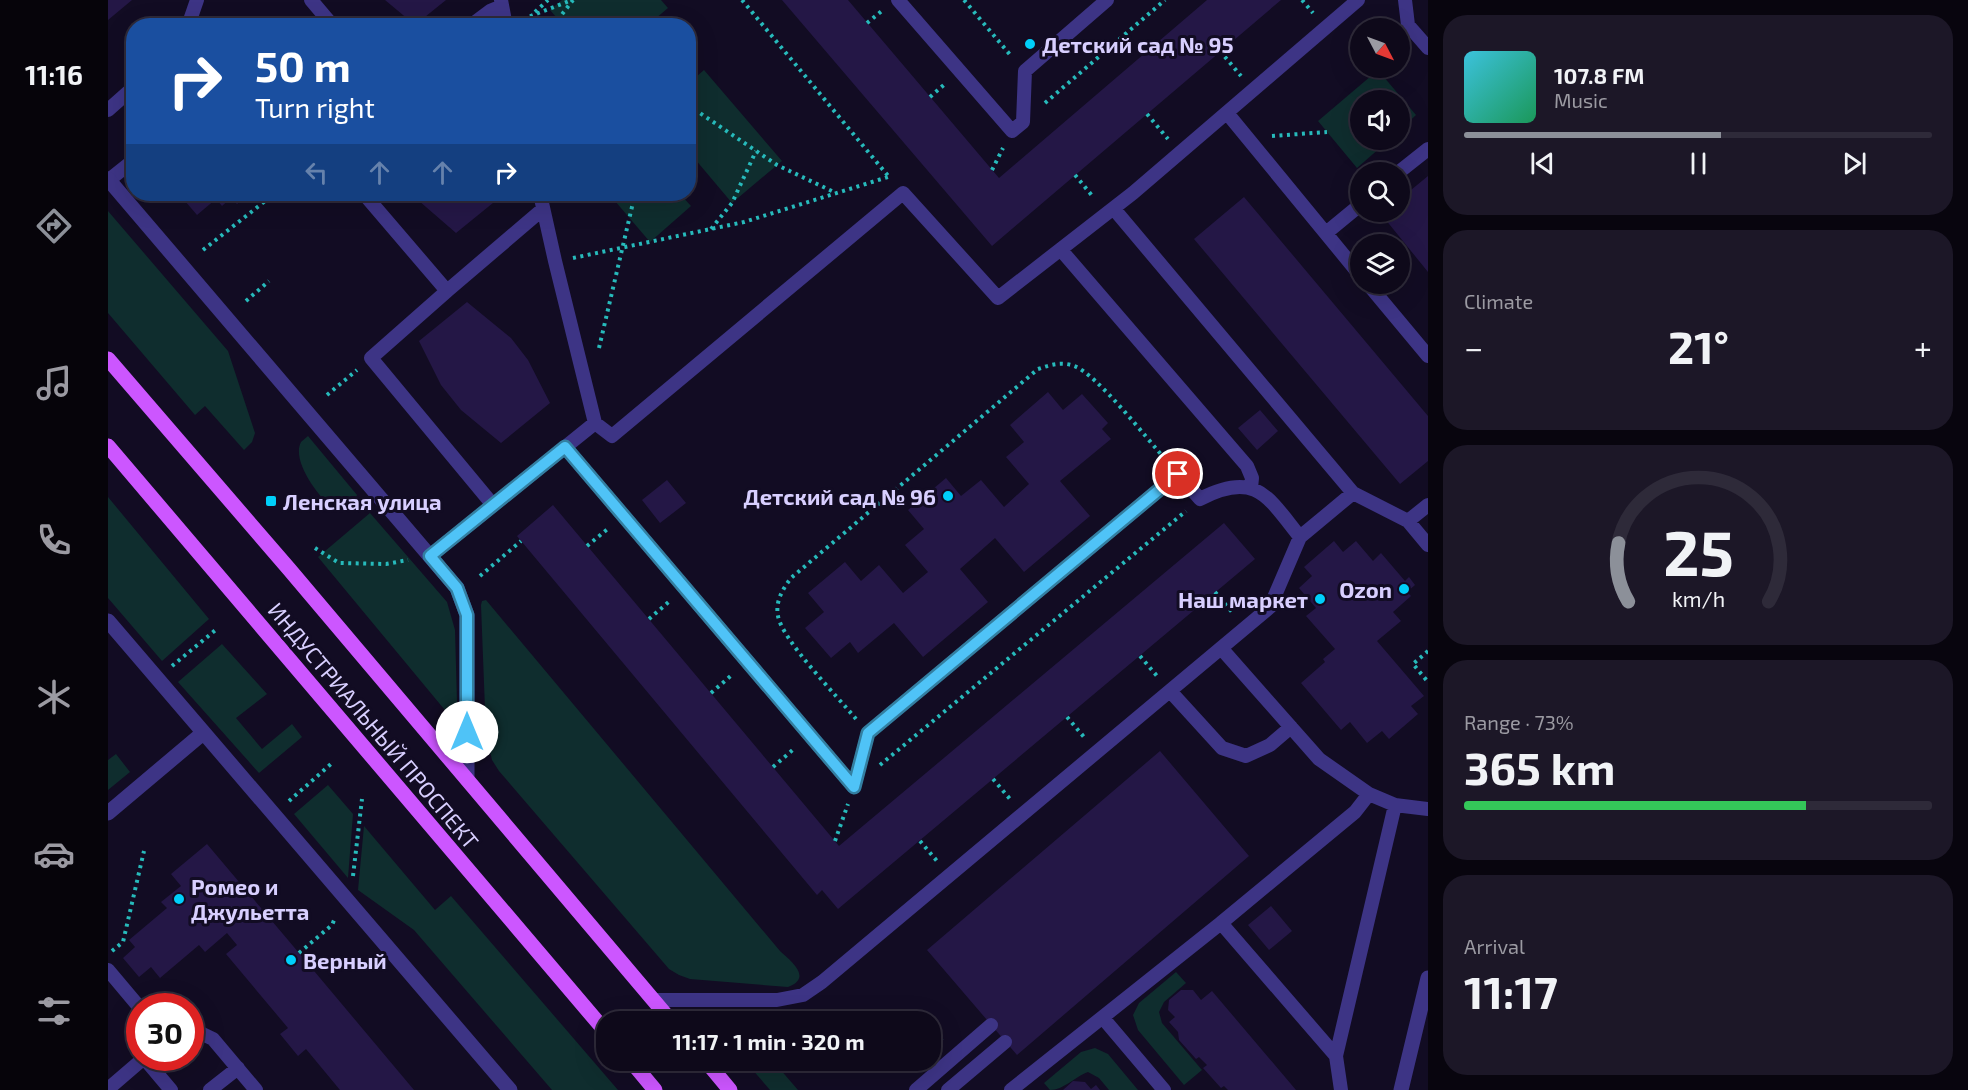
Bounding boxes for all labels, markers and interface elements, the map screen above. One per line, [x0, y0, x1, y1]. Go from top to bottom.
north arrow [1350, 18, 1410, 78]
map controls [1350, 18, 1410, 294]
place label: Детский сад № 95 [1042, 31, 1234, 57]
marker: Детский сад № 95 [1023, 37, 1037, 51]
text: 50 m [255, 40, 351, 90]
icon: right [156, 42, 234, 120]
text: 11:16 [25, 58, 83, 90]
text: 107.8 FM [1554, 62, 1644, 88]
text: Music [1554, 88, 1608, 112]
button: sound [1350, 90, 1410, 150]
text: Turn right [255, 91, 375, 123]
icon: previous [1526, 147, 1559, 180]
icon: pause [1682, 147, 1715, 180]
icon: next [1838, 147, 1871, 180]
icon: left [300, 156, 333, 189]
icon: ahead [363, 156, 396, 189]
icon: ahead [426, 156, 459, 189]
icon: right [489, 156, 522, 189]
button: search [1350, 162, 1410, 222]
icon: directions [33, 205, 75, 247]
button: layers [1350, 234, 1410, 294]
text: Climate [1464, 289, 1533, 313]
text: 21° [1668, 319, 1729, 373]
text: − [1464, 327, 1483, 367]
text: + [1914, 327, 1932, 367]
icon: music [33, 362, 75, 404]
pin [1152, 448, 1203, 499]
icon: arrive [1161, 457, 1194, 490]
place label: Детский сад № 96 [744, 483, 936, 509]
place label: Ленская улица [283, 488, 442, 514]
marker: Детский сад № 96 [941, 489, 955, 503]
marker: Ленская улица [264, 494, 278, 508]
text: 25 [1663, 514, 1733, 589]
icon: phone [33, 519, 75, 561]
place label: Ozon [1339, 576, 1392, 602]
marker: Ozon [1397, 582, 1411, 596]
place label: Наш маркет [1178, 586, 1308, 612]
text: km/h [1671, 586, 1725, 611]
marker: Наш маркет [1313, 592, 1327, 606]
street label: ИНДУСТРИАЛЬНЫЙ ПРОСПЕКТ [263, 597, 485, 854]
icon: climate [33, 676, 75, 718]
position arrow [435, 700, 499, 764]
text: Range · 73% [1464, 710, 1574, 734]
text: 365 km [1464, 740, 1615, 794]
icon: car [33, 833, 75, 875]
place label: Ромео и Джульетта [191, 873, 309, 924]
marker: Ромео и Джульетта [172, 892, 186, 906]
text: Arrival [1464, 934, 1525, 958]
place label: Верный [303, 947, 387, 973]
marker: Верный [284, 953, 298, 967]
text: 11:17 [1464, 964, 1558, 1018]
icon: filters [33, 990, 75, 1032]
speed limit sign: 30 [126, 993, 204, 1071]
text: 11:17 · 1 min · 320 m [672, 1028, 865, 1054]

